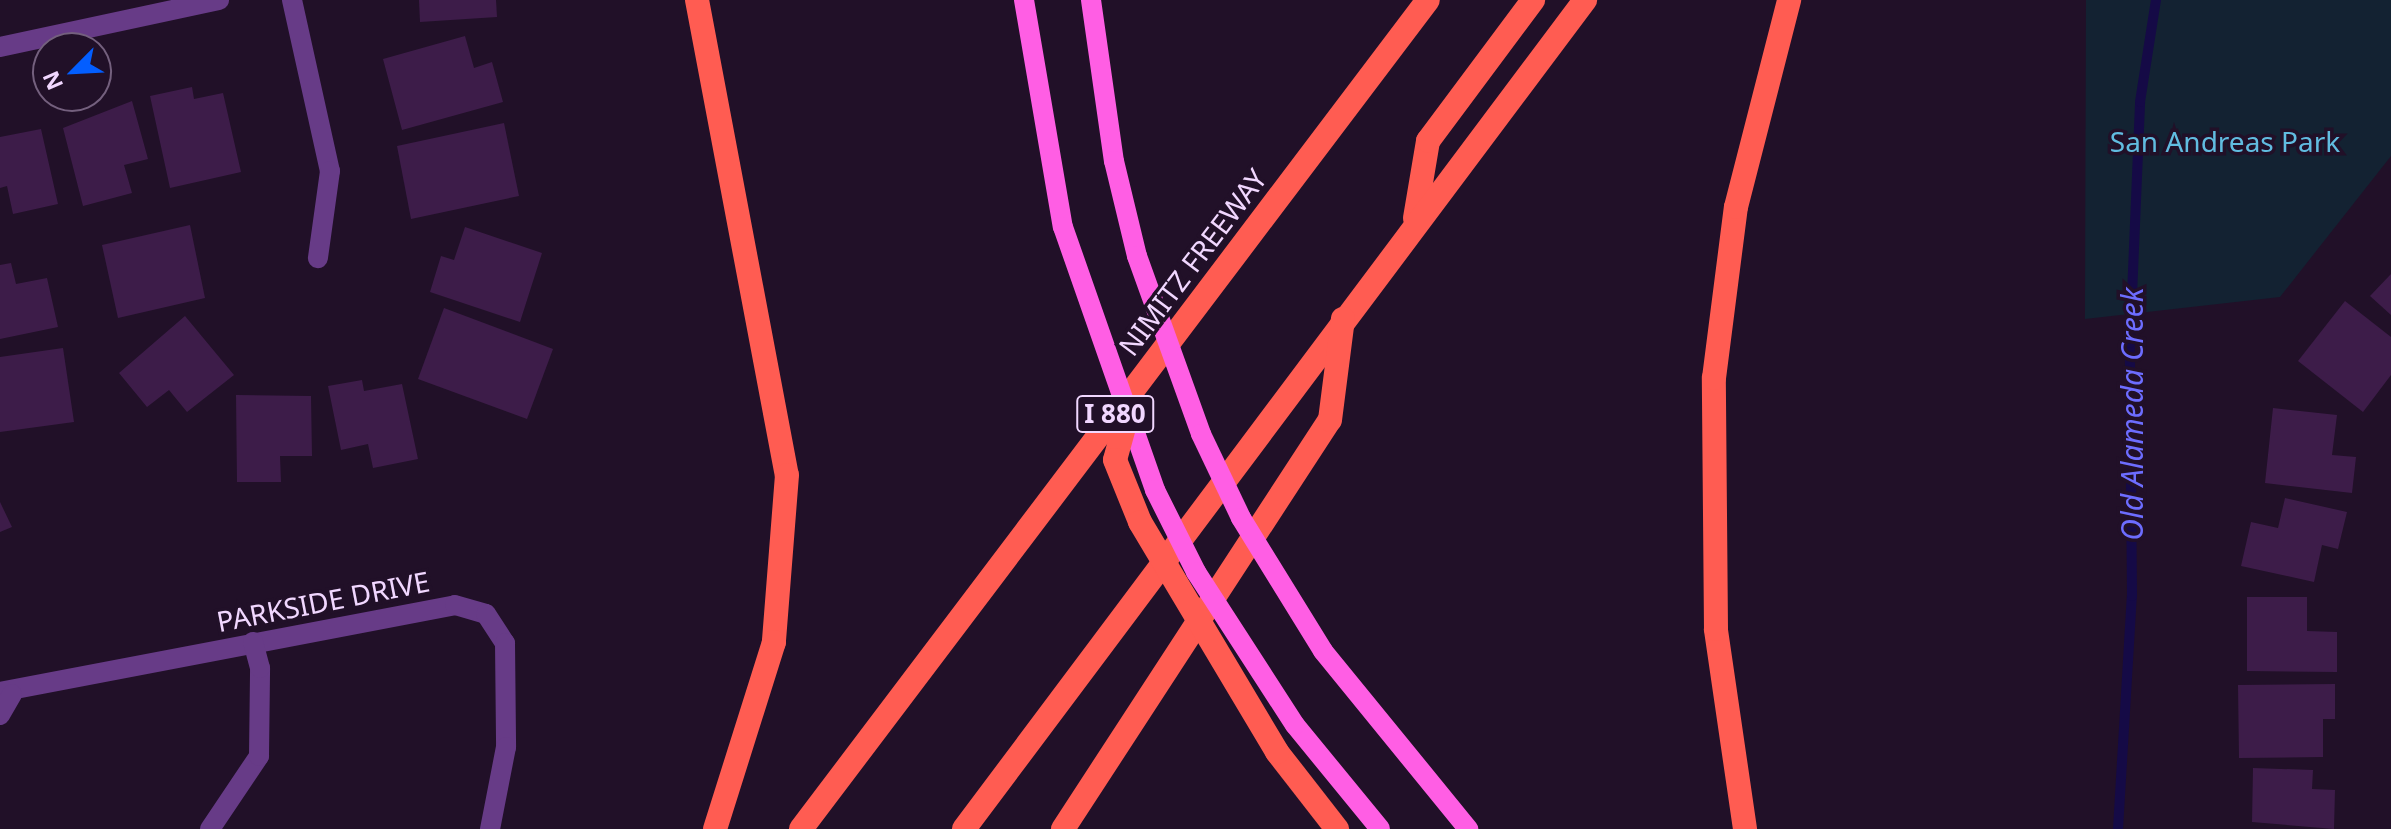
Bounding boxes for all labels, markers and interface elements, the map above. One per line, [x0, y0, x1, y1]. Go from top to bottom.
north arrow [32, 32, 112, 112]
text: N [35, 67, 69, 95]
park label: San Andreas Park [2110, 124, 2340, 158]
street label: NIMITZ FREEWAY [1111, 162, 1273, 362]
water label: Old Alameda Creek [2114, 287, 2150, 541]
road number: I 880 [1075, 392, 1155, 436]
street label: PARKSIDE DRIVE [214, 564, 432, 638]

